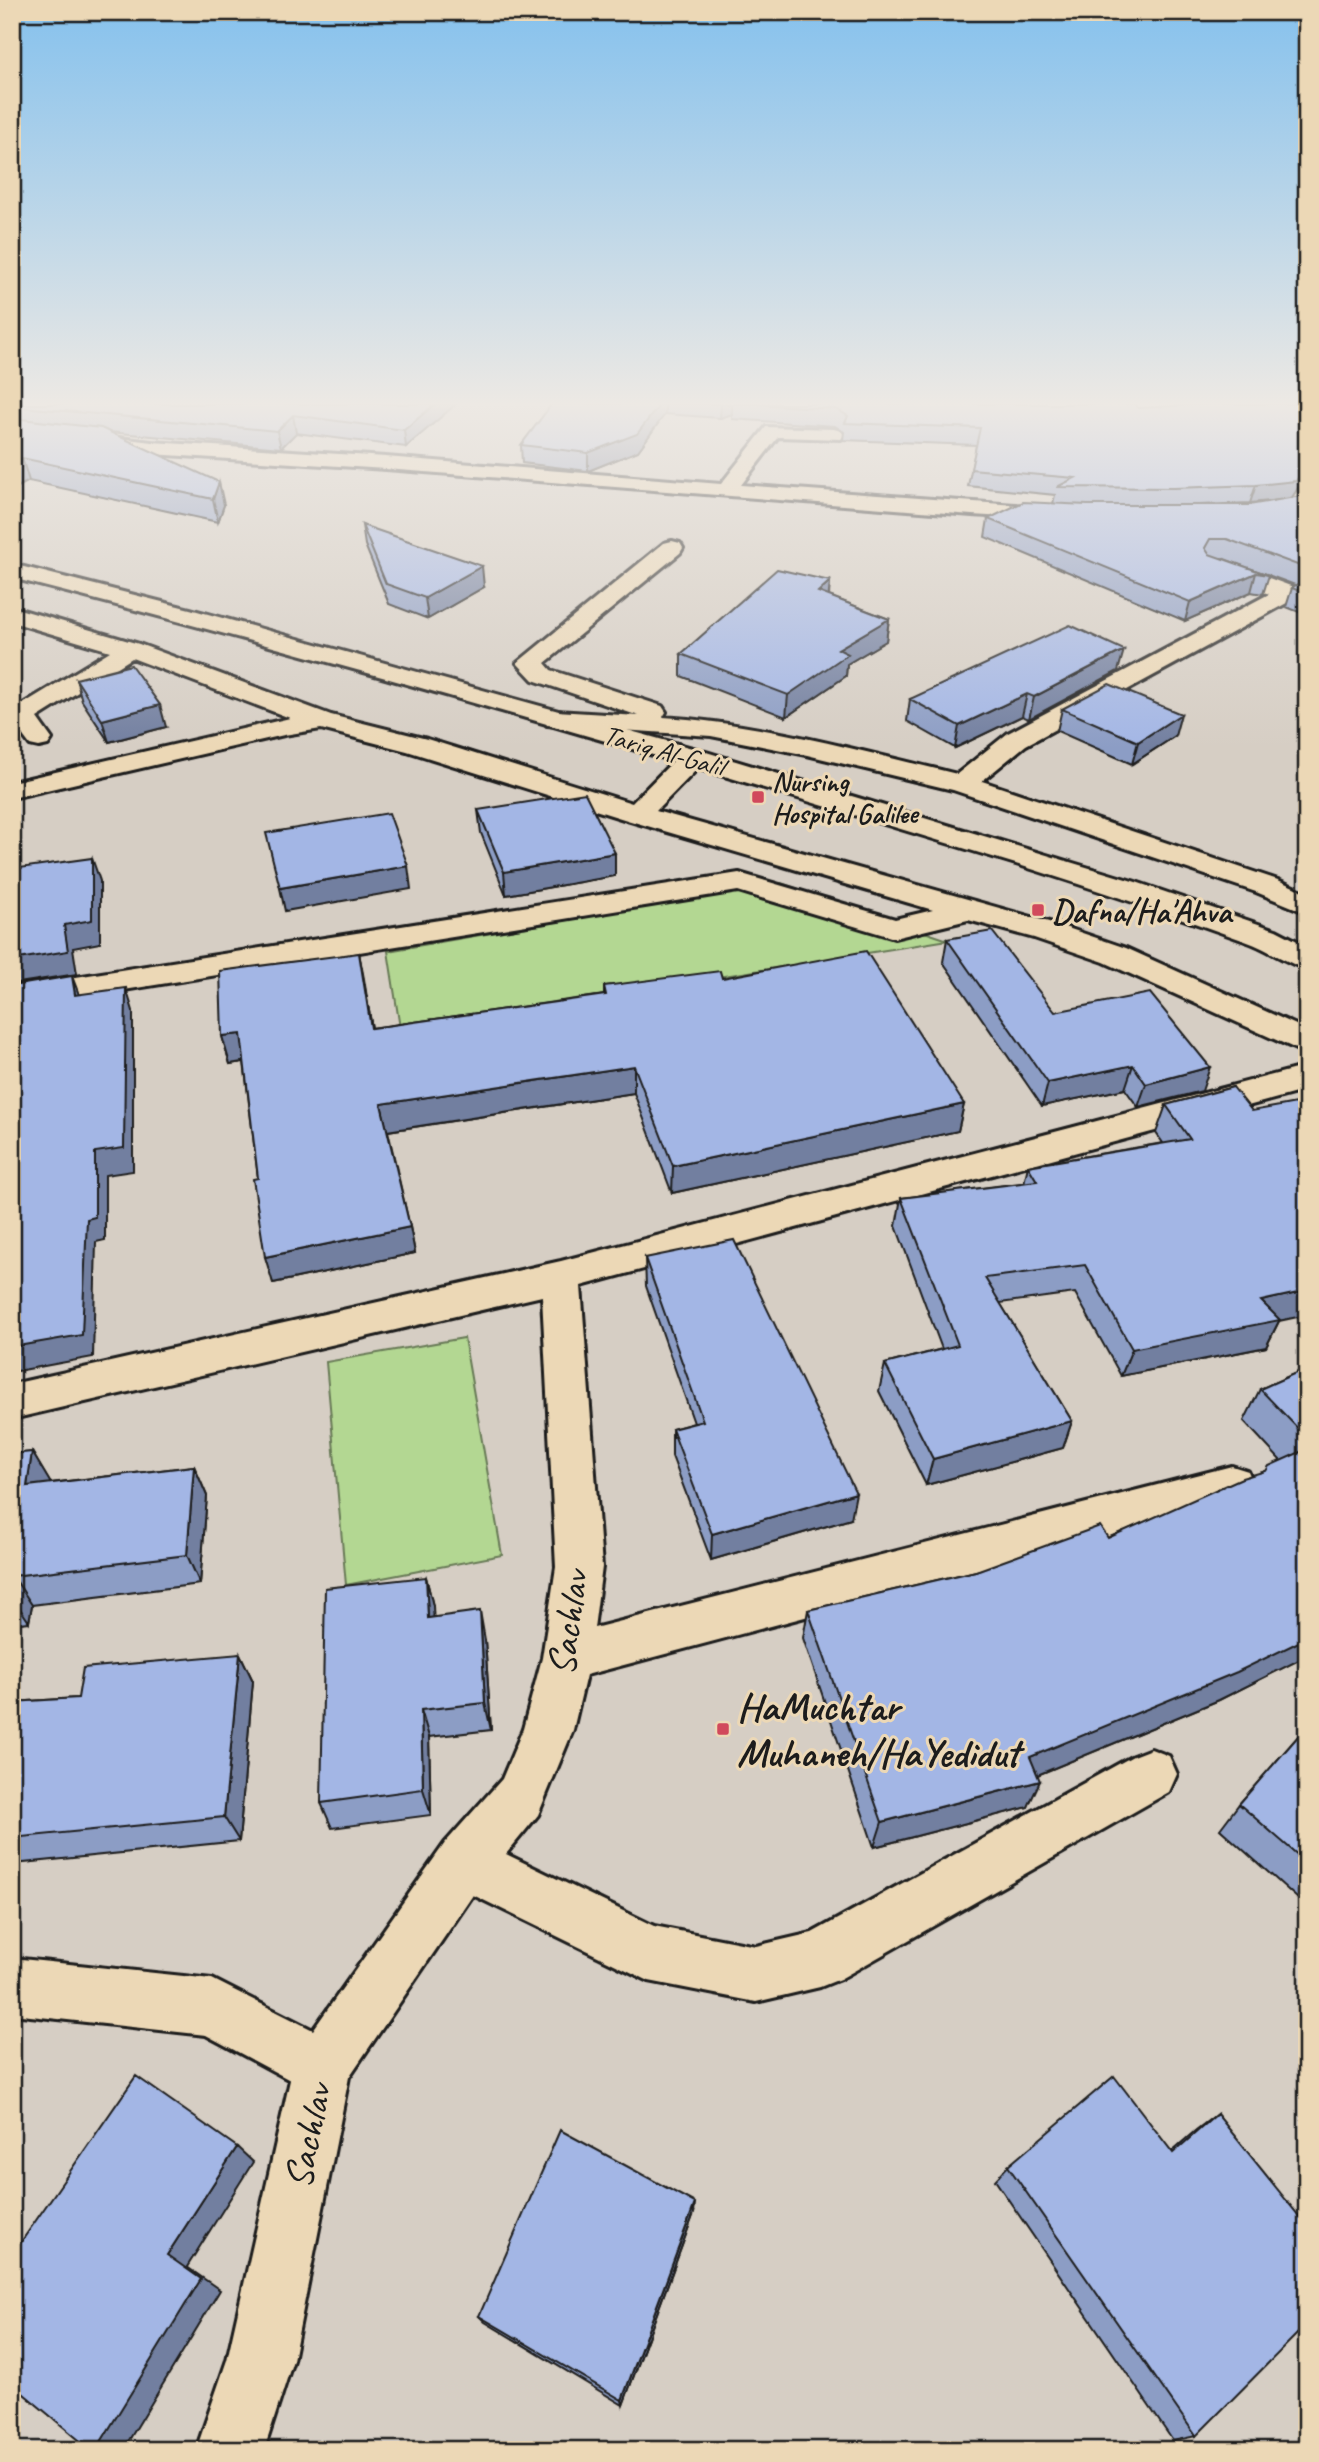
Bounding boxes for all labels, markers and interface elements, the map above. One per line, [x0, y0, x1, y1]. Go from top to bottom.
street label: Tariq Al-Galil [600, 717, 733, 786]
place label: Nursing Hospital Galilee [772, 764, 920, 831]
marker: Nursing Hospital Galilee [750, 789, 766, 805]
place label: Dafna/Ha'Ahva [1052, 890, 1233, 932]
marker: Dafna/Ha'Ahva [1030, 902, 1046, 918]
street label: Sachlav [536, 1564, 601, 1679]
place label: HaMuchtar Muhaneh/HaYedidut [737, 1682, 1025, 1778]
marker: HaMuchtar Muhaneh/HaYedidut [715, 1721, 731, 1737]
street label: Sachlav [273, 2076, 344, 2193]

